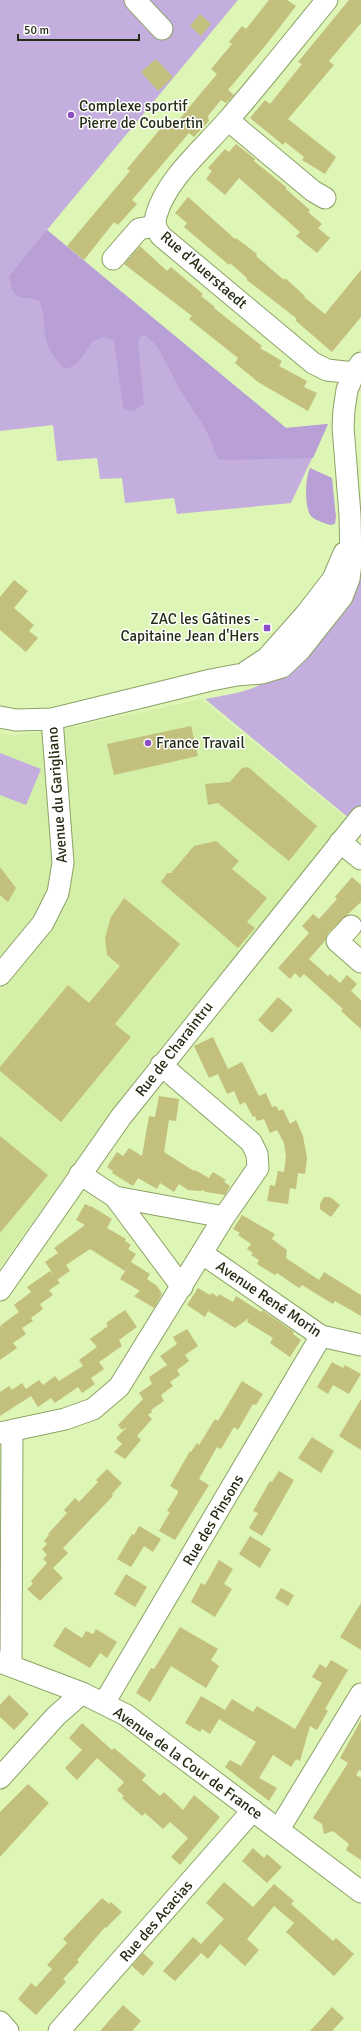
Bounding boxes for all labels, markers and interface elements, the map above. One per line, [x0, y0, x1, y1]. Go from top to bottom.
scale bar [18, 16, 139, 42]
text: 50 m [24, 23, 49, 38]
place label: Complexe sportif Pierre de Coubertin [79, 97, 203, 132]
marker: Complexe sportif Pierre de Coubertin [66, 110, 76, 120]
street label: Rue d'Auerstaedt [157, 227, 251, 313]
place label: ZAC les Gâtines - Capitaine Jean d'Hers [120, 610, 259, 645]
marker: ZAC les Gâtines - Capitaine Jean d'Hers [262, 623, 272, 633]
street label: Avenue du Garigliano [43, 726, 71, 864]
place label: France Travail [156, 734, 245, 752]
marker: France Travail [143, 738, 153, 748]
street label: Rue de Charaintru [131, 998, 217, 1100]
street label: Avenue René Morin [213, 1257, 325, 1341]
street label: Rue des Pinsons [179, 1471, 247, 1569]
street label: Avenue de la Cour de France [110, 1703, 266, 1823]
street label: Rue des Acacias [116, 1876, 197, 1965]

